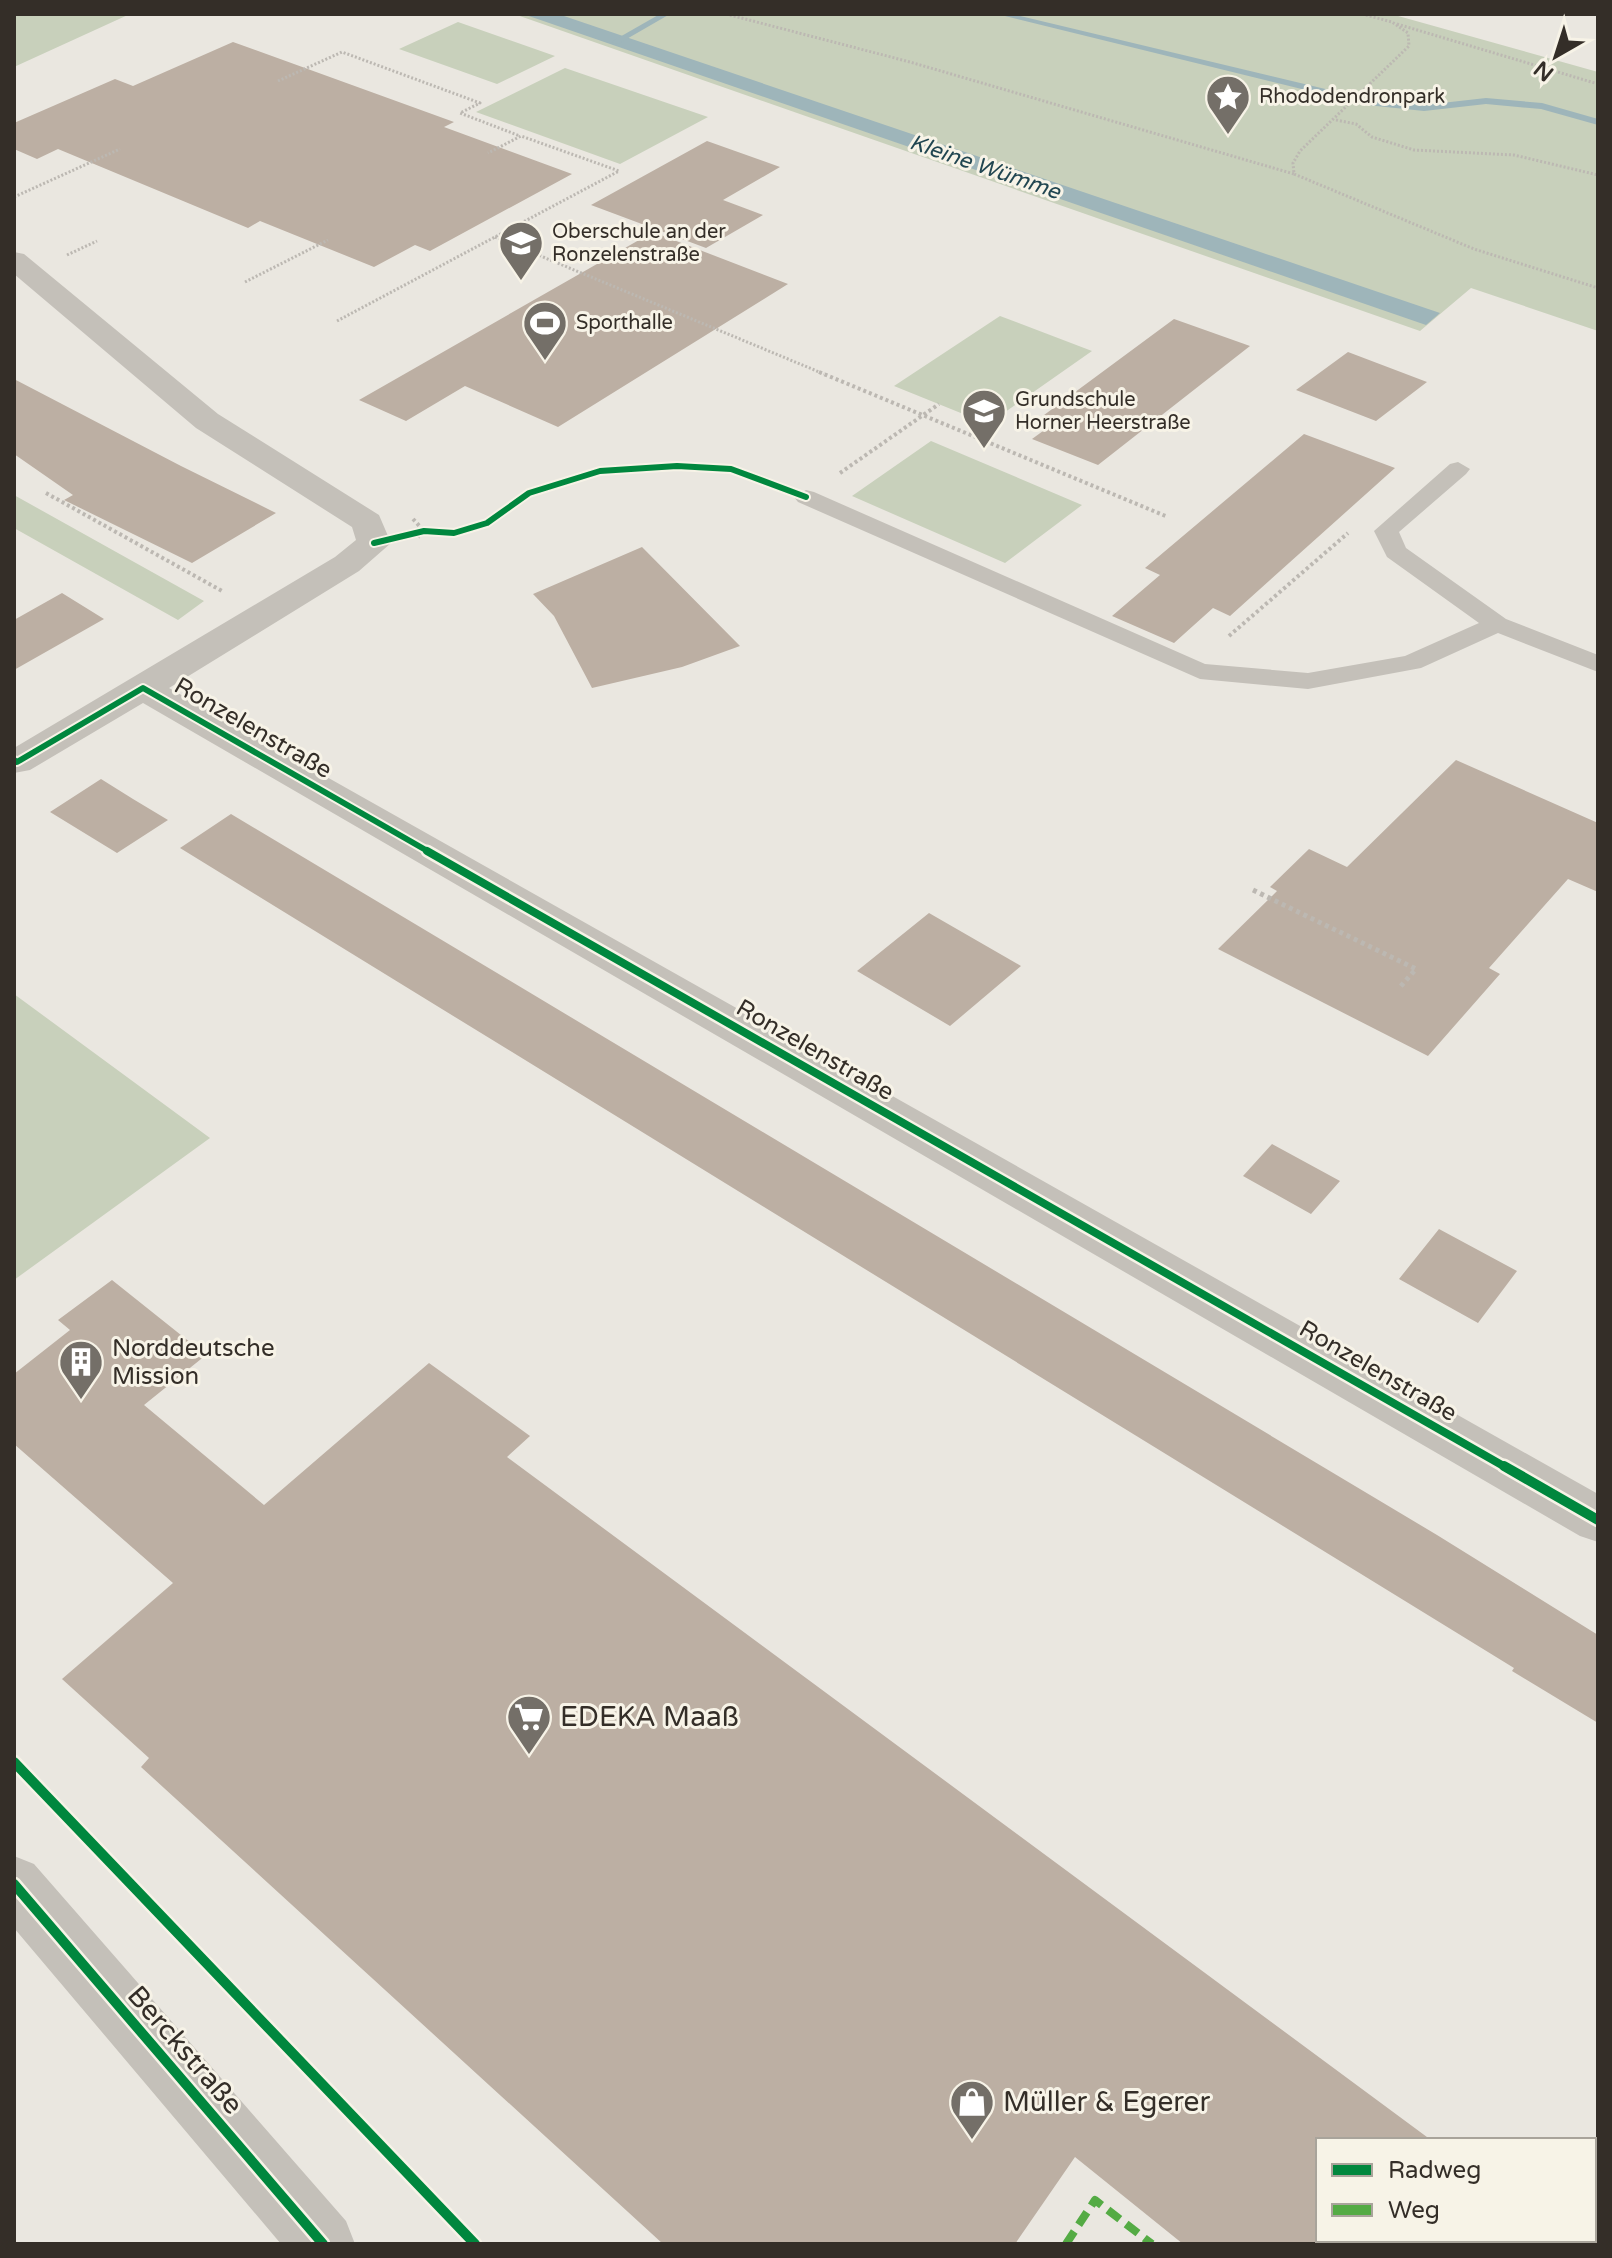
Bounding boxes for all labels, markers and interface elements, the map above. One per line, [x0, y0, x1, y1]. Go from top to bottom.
north arrow [1516, 16, 1596, 96]
text: N [1529, 55, 1559, 86]
place icon: Rhododendronpark [1204, 73, 1252, 136]
place label: Rhododendronpark [1259, 85, 1445, 109]
water label: Kleine Wümme [906, 129, 1065, 205]
school or university icon: Oberschule an der Ronzelenstraße [497, 219, 545, 282]
place label: Oberschule an der Ronzelenstraße [552, 220, 726, 267]
sports icon: Sporthalle [521, 299, 569, 362]
place label: Sporthalle [576, 311, 673, 335]
school or university icon: Grundschule Horner Heerstraße [960, 387, 1008, 450]
place label: Grundschule Horner Heerstraße [1015, 388, 1191, 435]
street label: Ronzelenstraße [169, 671, 337, 785]
street label: Ronzelenstraße [731, 993, 899, 1107]
street label: Ronzelenstraße [1294, 1314, 1462, 1428]
place label: Norddeutsche Mission [112, 1334, 275, 1391]
building icon: Norddeutsche Mission [57, 1338, 105, 1401]
supermarket icon: EDEKA Maaß [505, 1693, 553, 1756]
place label: EDEKA Maaß [560, 1700, 739, 1734]
street label: Berckstraße [120, 1979, 250, 2121]
shop icon: Müller & Egerer [948, 2078, 996, 2141]
place label: Müller & Egerer [1003, 2085, 1210, 2119]
legend [1316, 2138, 1596, 2242]
text: Radweg [1388, 2156, 1481, 2185]
text: Weg [1388, 2196, 1440, 2225]

